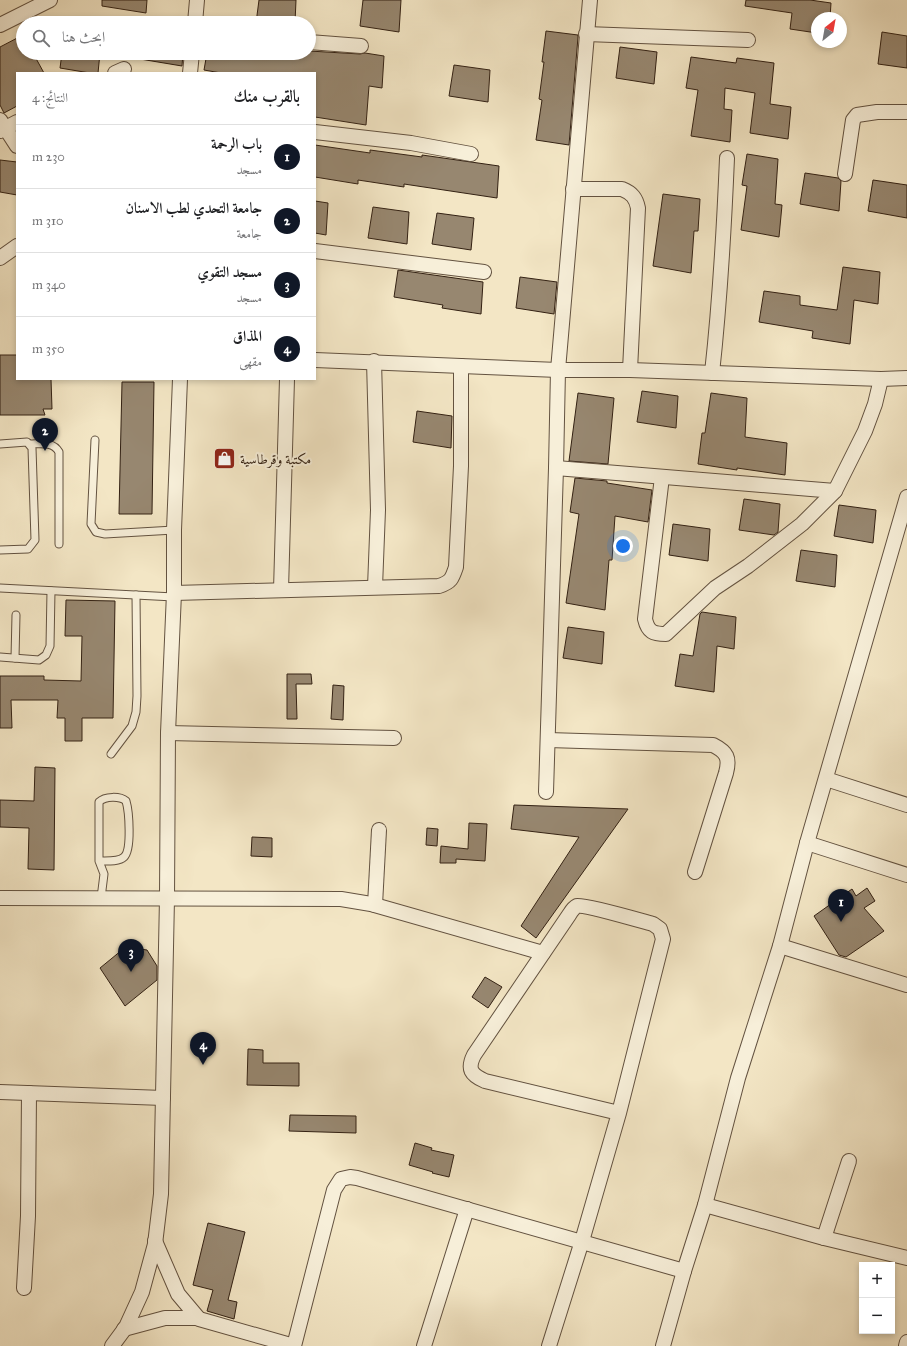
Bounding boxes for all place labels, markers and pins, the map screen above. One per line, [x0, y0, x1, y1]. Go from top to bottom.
pin: 2 [32, 418, 58, 451]
shop icon: مكتبة وقرطاسية [212, 446, 238, 472]
place label: مكتبة وقرطاسية [240, 451, 311, 468]
pin: 1 [828, 889, 854, 922]
pin: 3 [118, 939, 144, 972]
pin: 4 [190, 1032, 216, 1065]

